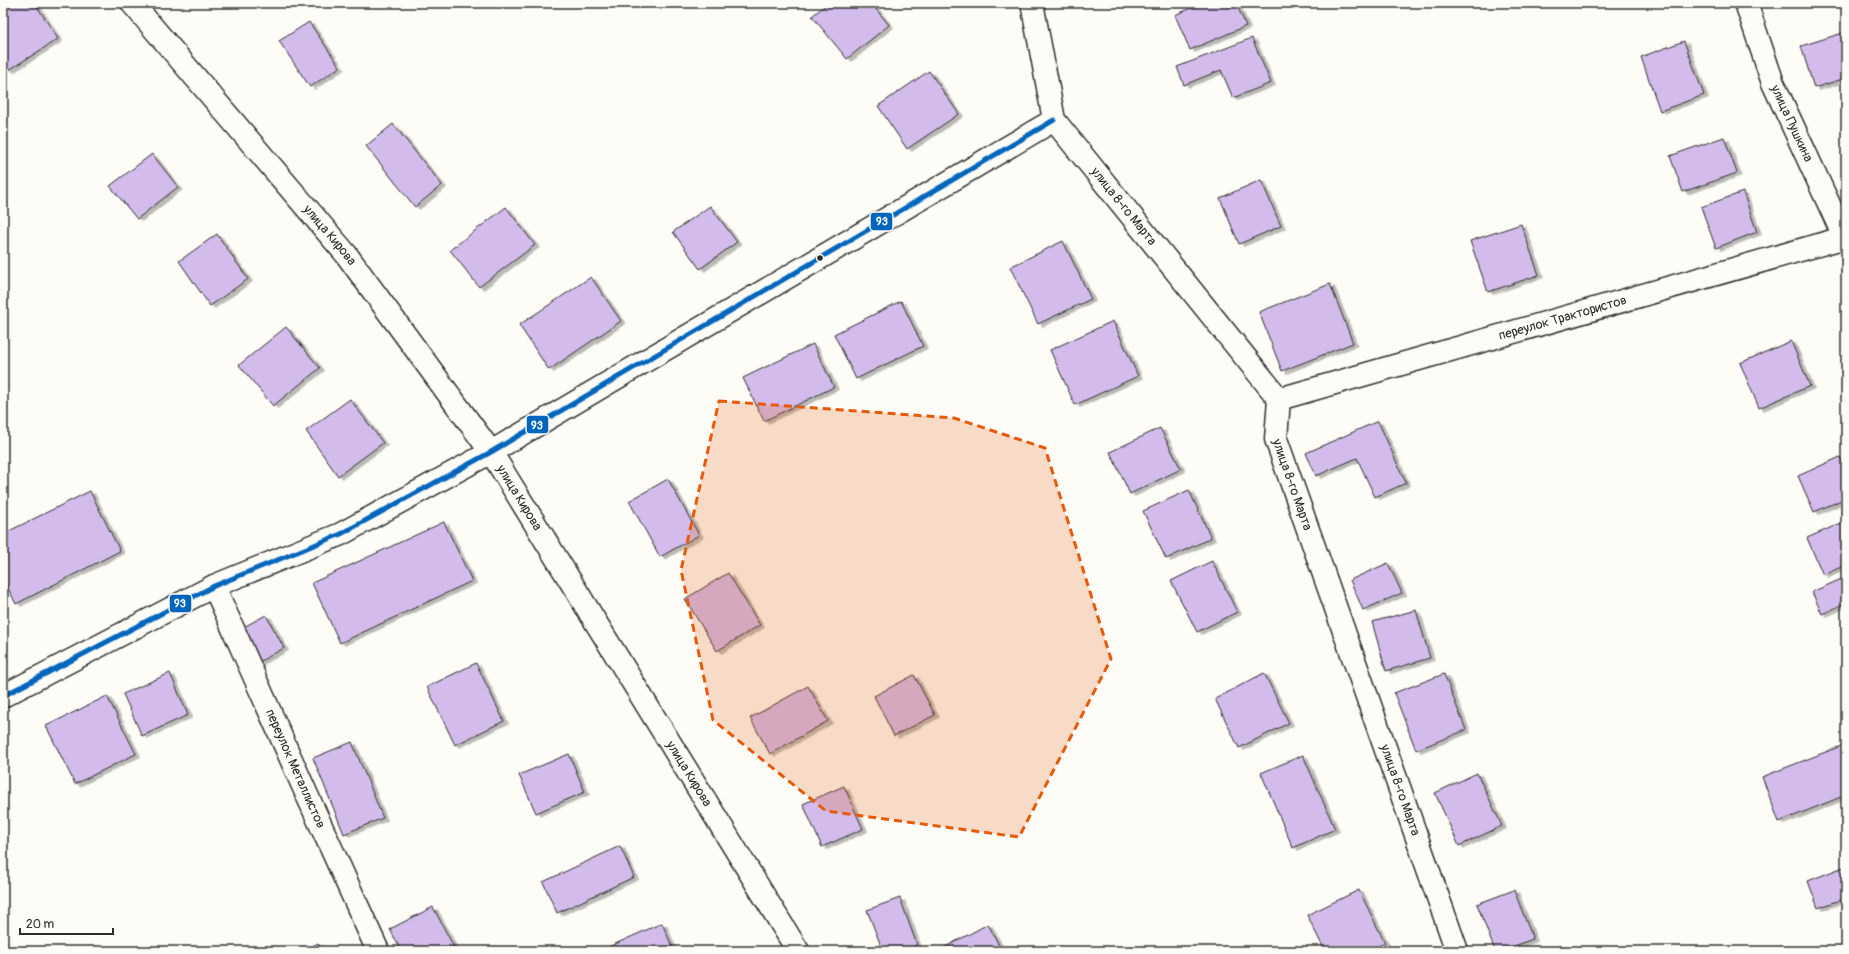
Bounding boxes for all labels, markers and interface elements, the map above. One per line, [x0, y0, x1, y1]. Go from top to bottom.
street label: улица Пушкина [1767, 82, 1816, 164]
street label: улица 8-го Марта [1087, 163, 1160, 249]
street label: улица Кирова [299, 201, 360, 269]
line badge: 93 [870, 212, 893, 231]
text: 93 [876, 215, 888, 228]
unlabelled marker [815, 253, 825, 263]
street label: переулок Трактористов [1497, 292, 1628, 344]
line badge: 93 [526, 415, 549, 434]
text: 93 [531, 419, 543, 432]
street label: улица 8-го Марта [1268, 436, 1316, 532]
street label: улица Кирова [492, 461, 545, 534]
line badge: 93 [169, 594, 192, 613]
text: 93 [174, 597, 186, 610]
street label: переулок Металлистов [262, 707, 329, 831]
street label: улица Кирова [662, 737, 715, 809]
street label: улица 8-го Марта [1376, 741, 1424, 838]
scale bar [20, 910, 113, 936]
text: 20 m [26, 917, 55, 932]

